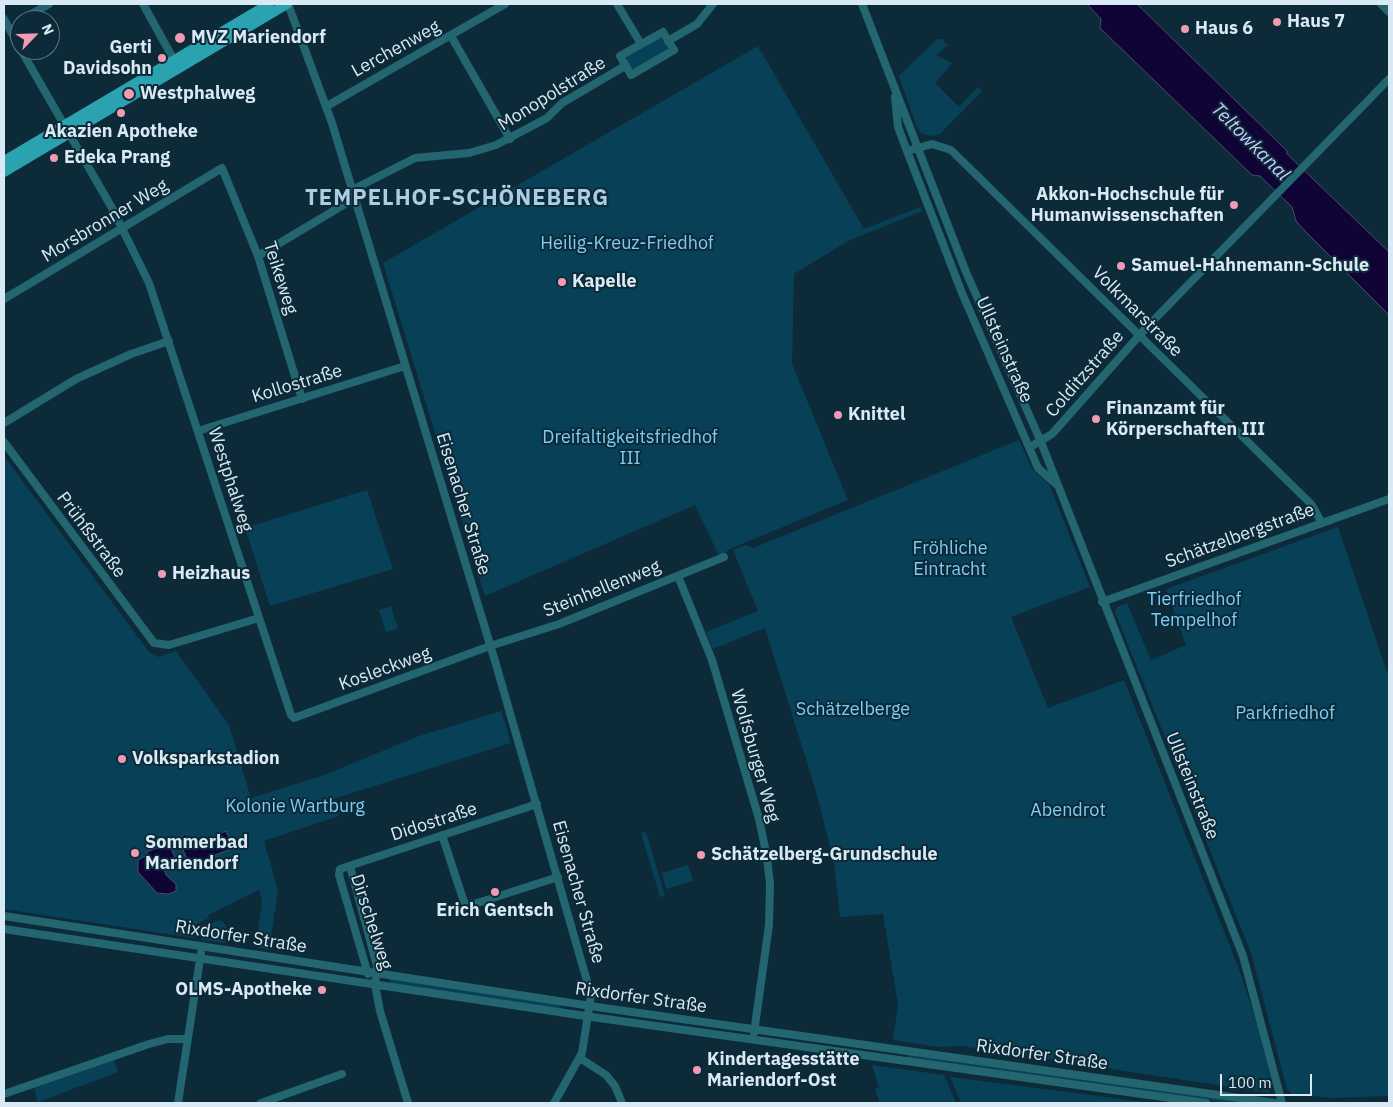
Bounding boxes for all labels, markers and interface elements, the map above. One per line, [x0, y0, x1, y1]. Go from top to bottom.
north arrow [10, 10, 60, 60]
place label: Haus 7 [1287, 11, 1345, 33]
street label: Lerchenweg [348, 16, 444, 82]
marker: Haus 7 [1271, 16, 1283, 28]
place label: Haus 6 [1195, 18, 1253, 40]
text: N [38, 21, 58, 38]
marker: Haus 6 [1179, 23, 1191, 35]
place label: MVZ Mariendorf [191, 27, 326, 49]
marker: MVZ Mariendorf [173, 31, 187, 45]
place label: Gerti Davidsohn [63, 37, 152, 80]
marker: Gerti Davidsohn [156, 52, 168, 64]
street label: Monopolstraße [494, 52, 610, 136]
place label: Westphalweg [140, 83, 255, 105]
marker: Westphalweg [122, 87, 136, 101]
water label: Teltowkanal [1206, 98, 1294, 186]
marker: Akazien Apotheke [115, 107, 127, 119]
place label: Akazien Apotheke [44, 121, 198, 143]
place label: Edeka Prang [64, 147, 170, 169]
marker: Edeka Prang [48, 152, 60, 164]
street label: Morsbronner Weg [38, 175, 172, 267]
place label: Akkon-Hochschule für Humanwissenschaften [1031, 184, 1224, 226]
district label: TEMPELHOF-SCHÖNEBERG [302, 186, 612, 212]
marker: Akkon-Hochschule für Humanwissenschaften [1228, 199, 1240, 211]
park label: Heilig-Kreuz-Friedhof [540, 233, 714, 255]
street label: Teikeweg [258, 239, 302, 317]
place label: Samuel-Hahnemann-Schule [1131, 255, 1369, 277]
marker: Samuel-Hahnemann-Schule [1115, 260, 1127, 272]
street label: Volkmarstraße [1087, 262, 1187, 362]
place label: Kapelle [572, 271, 637, 293]
marker: Kapelle [556, 276, 568, 288]
street label: Ullsteinstraße [971, 294, 1037, 406]
street label: Colditzstraße [1041, 326, 1129, 422]
street label: Kollostraße [249, 360, 345, 408]
place label: Finanzamt für Körperschaften III [1106, 398, 1265, 440]
place label: Knittel [848, 404, 905, 426]
marker: Knittel [832, 409, 844, 421]
marker: Finanzamt für Körperschaften III [1090, 413, 1102, 425]
street label: Westphalweg [203, 425, 257, 535]
park label: Dreifaltigkeitsfriedhof III [542, 427, 718, 469]
street label: Eisenacher Straße [431, 430, 495, 578]
street label: Prühßstraße [52, 488, 130, 582]
street label: Schätzelbergstraße [1162, 499, 1318, 573]
park label: Fröhliche Eintracht [912, 538, 988, 580]
street label: Steinhellenweg [540, 556, 664, 622]
place label: Heizhaus [172, 563, 250, 585]
marker: Heizhaus [156, 568, 168, 580]
park label: Tierfriedhof Tempelhof [1147, 589, 1241, 632]
street label: Kosleckweg [336, 642, 434, 696]
street label: Wolfsburger Weg [726, 687, 784, 825]
park label: Schätzelberge [796, 699, 910, 721]
park label: Parkfriedhof [1235, 703, 1335, 725]
street label: Ullsteinstraße [1161, 729, 1223, 843]
place label: Volksparkstadion [132, 748, 280, 770]
marker: Volksparkstadion [116, 753, 128, 765]
park label: Kolonie Wartburg [225, 796, 365, 818]
street label: Didostraße [388, 798, 480, 846]
park label: Abendrot [1030, 800, 1106, 822]
street label: Eisenacher Straße [547, 818, 609, 966]
place label: Sommerbad Mariendorf [145, 832, 248, 874]
place label: Schätzelberg-Grundschule [711, 844, 938, 866]
marker: Sommerbad Mariendorf [129, 847, 141, 859]
marker: Schätzelberg-Grundschule [695, 849, 707, 861]
street label: Dirschelweg [345, 872, 397, 972]
marker: Erich Gentsch [489, 886, 501, 898]
place label: Erich Gentsch [436, 900, 554, 922]
street label: Rixdorfer Straße [174, 916, 308, 958]
street label: Rixdorfer Straße [574, 978, 708, 1018]
place label: OLMS-Apotheke [175, 979, 312, 1001]
marker: OLMS-Apotheke [316, 984, 328, 996]
street label: Rixdorfer Straße [975, 1035, 1109, 1075]
place label: Kindertagesstätte Mariendorf-Ost [707, 1049, 860, 1092]
marker: Kindertagesstätte Mariendorf-Ost [691, 1064, 703, 1076]
scale bar [1223, 1064, 1316, 1096]
text: 100 m [1228, 1073, 1272, 1092]

